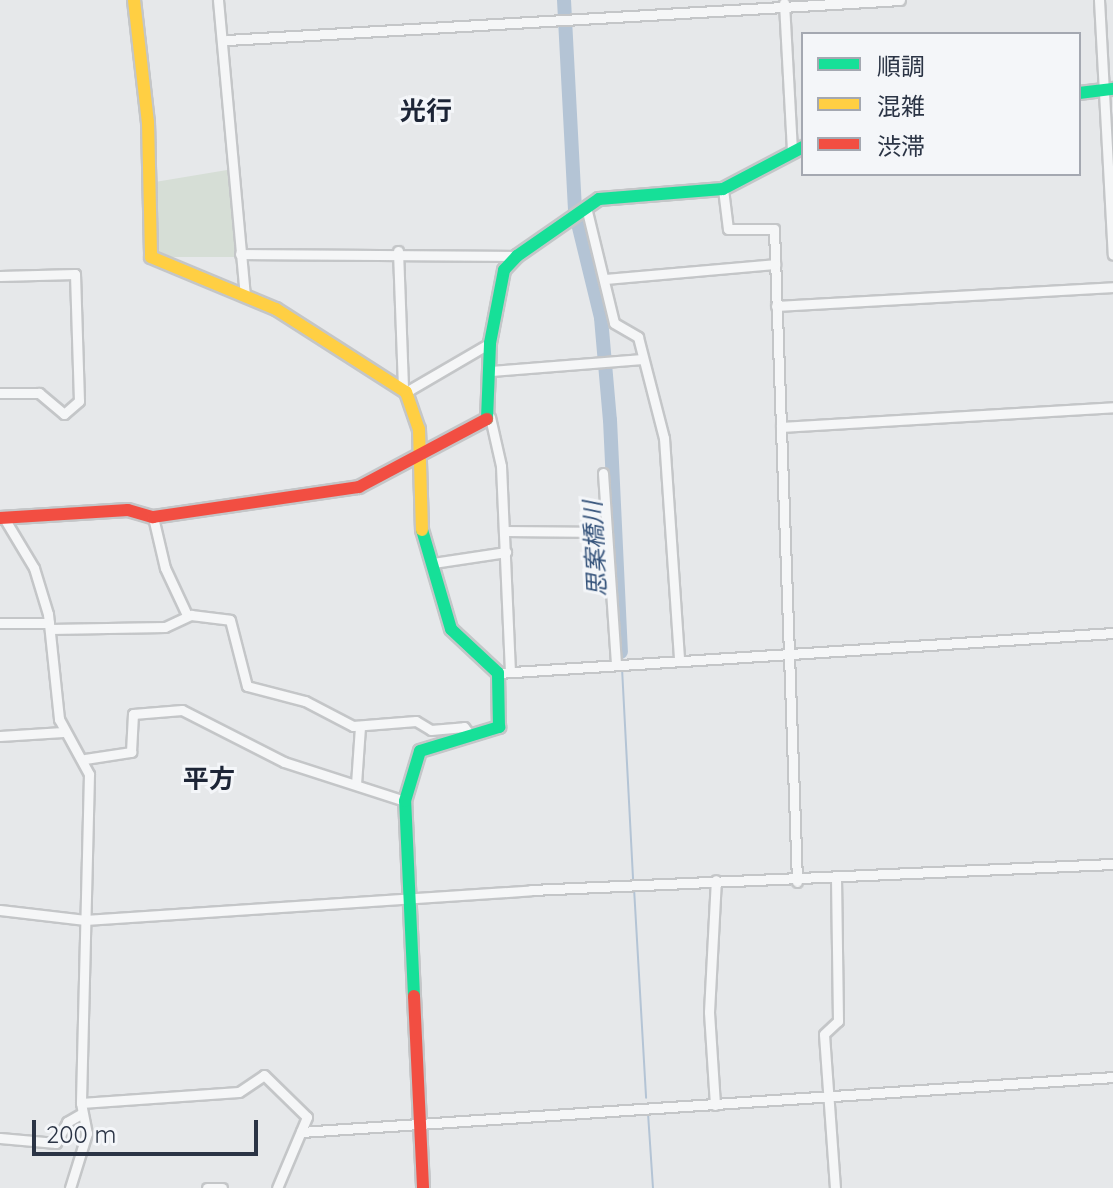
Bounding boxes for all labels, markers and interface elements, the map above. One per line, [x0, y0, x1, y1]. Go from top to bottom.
legend [801, 32, 1081, 176]
text: 順調 [877, 51, 925, 81]
text: 混雑 [877, 91, 925, 121]
district label: 光行 [400, 95, 452, 127]
text: 渋滞 [877, 131, 925, 161]
water label: 思案橋川 [578, 500, 612, 598]
district label: 平方 [183, 763, 235, 795]
scale bar [36, 1104, 262, 1154]
text: 200 m [46, 1119, 116, 1149]

